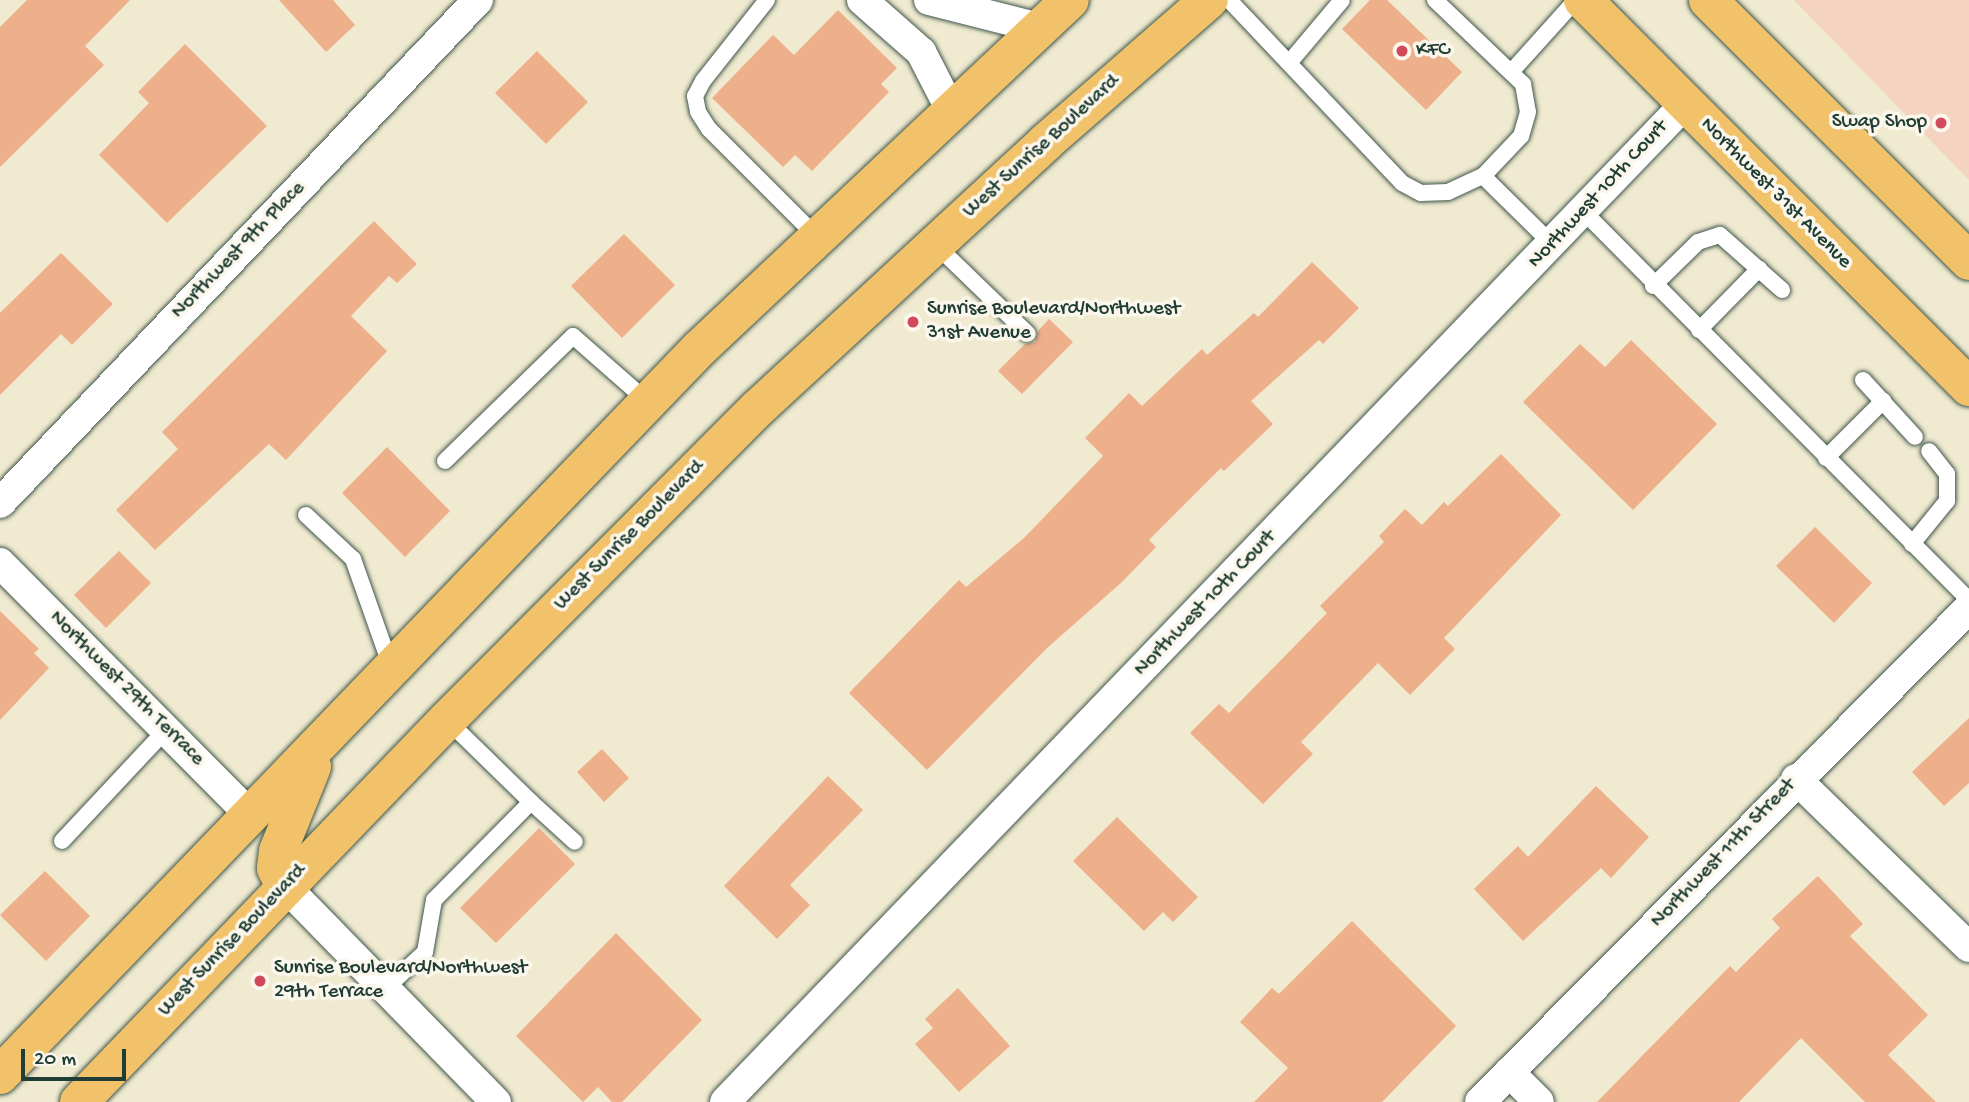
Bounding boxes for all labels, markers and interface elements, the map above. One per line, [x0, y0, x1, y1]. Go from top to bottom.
place label: KFC [1416, 38, 1450, 64]
marker: KFC [1394, 43, 1410, 59]
street label: West Sunrise Boulevard [958, 70, 1126, 224]
place label: Swap Shop [1832, 110, 1927, 136]
street label: Northwest 31st Avenue [1694, 113, 1856, 275]
marker: Swap Shop [1933, 115, 1949, 131]
street label: Northwest 10th Court [1524, 116, 1674, 274]
street label: Northwest 9th Place [167, 177, 311, 325]
place label: Sunrise Boulevard/Northwest 31st Avenue [927, 297, 1180, 347]
marker: Sunrise Boulevard/Northwest 31st Avenue [905, 314, 921, 330]
street label: West Sunrise Boulevard [549, 455, 711, 617]
street label: Northwest 10th Court [1130, 526, 1282, 682]
street label: Northwest 29th Terrace [43, 606, 209, 772]
street label: Northwest 11th Street [1646, 774, 1802, 934]
street label: West Sunrise Boulevard [154, 859, 312, 1023]
place label: Sunrise Boulevard/Northwest 29th Terrace [274, 956, 527, 1006]
marker: Sunrise Boulevard/Northwest 29th Terrace [252, 973, 268, 989]
scale bar [24, 1036, 130, 1080]
text: 20 m [34, 1048, 76, 1073]

